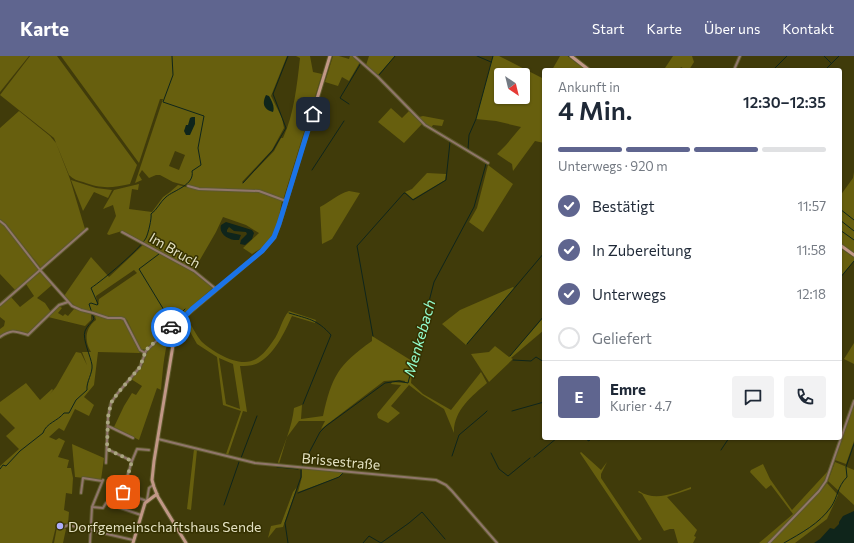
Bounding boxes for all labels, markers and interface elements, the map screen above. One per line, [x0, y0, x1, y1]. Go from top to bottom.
text: Karte [20, 17, 69, 40]
text: Start [592, 20, 625, 37]
text: Karte [647, 20, 682, 37]
text: Über uns [704, 20, 760, 37]
text: Kontakt [782, 20, 834, 37]
north arrow [494, 68, 530, 104]
map controls [494, 68, 530, 104]
text: Ankunft in [558, 79, 620, 95]
text: 12:30–12:35 [743, 93, 826, 111]
text: 4 Min. [558, 94, 632, 125]
pin [296, 97, 330, 131]
icon: home [302, 103, 324, 125]
text: Unterwegs · 920 m [558, 158, 668, 174]
icon: check [558, 195, 580, 217]
text: Bestätigt [592, 197, 655, 215]
text: 11:57 [797, 198, 826, 214]
street label: Im Bruch [146, 229, 204, 271]
icon: check [558, 239, 580, 261]
text: In Zubereitung [592, 241, 692, 259]
text: 11:58 [796, 242, 826, 258]
icon: check [558, 283, 580, 305]
text: Unterwegs [592, 285, 666, 303]
text: 12:18 [797, 286, 826, 302]
water label: Menkebach [399, 297, 439, 379]
courier [151, 307, 191, 347]
icon: car [160, 316, 182, 338]
text: Geliefert [592, 329, 652, 347]
button: chat [732, 376, 774, 418]
button: phone [784, 376, 826, 418]
text: Emre [610, 380, 646, 398]
text: E [575, 388, 583, 406]
text: Kurier · 4.7 [610, 398, 672, 414]
street label: Brissestraße [301, 449, 381, 473]
pin [106, 475, 140, 509]
icon: bag [112, 481, 134, 503]
place label: Dorfgemeinschaftshaus Sende [68, 518, 261, 535]
marker: Dorfgemeinschaftshaus Sende [55, 521, 65, 531]

